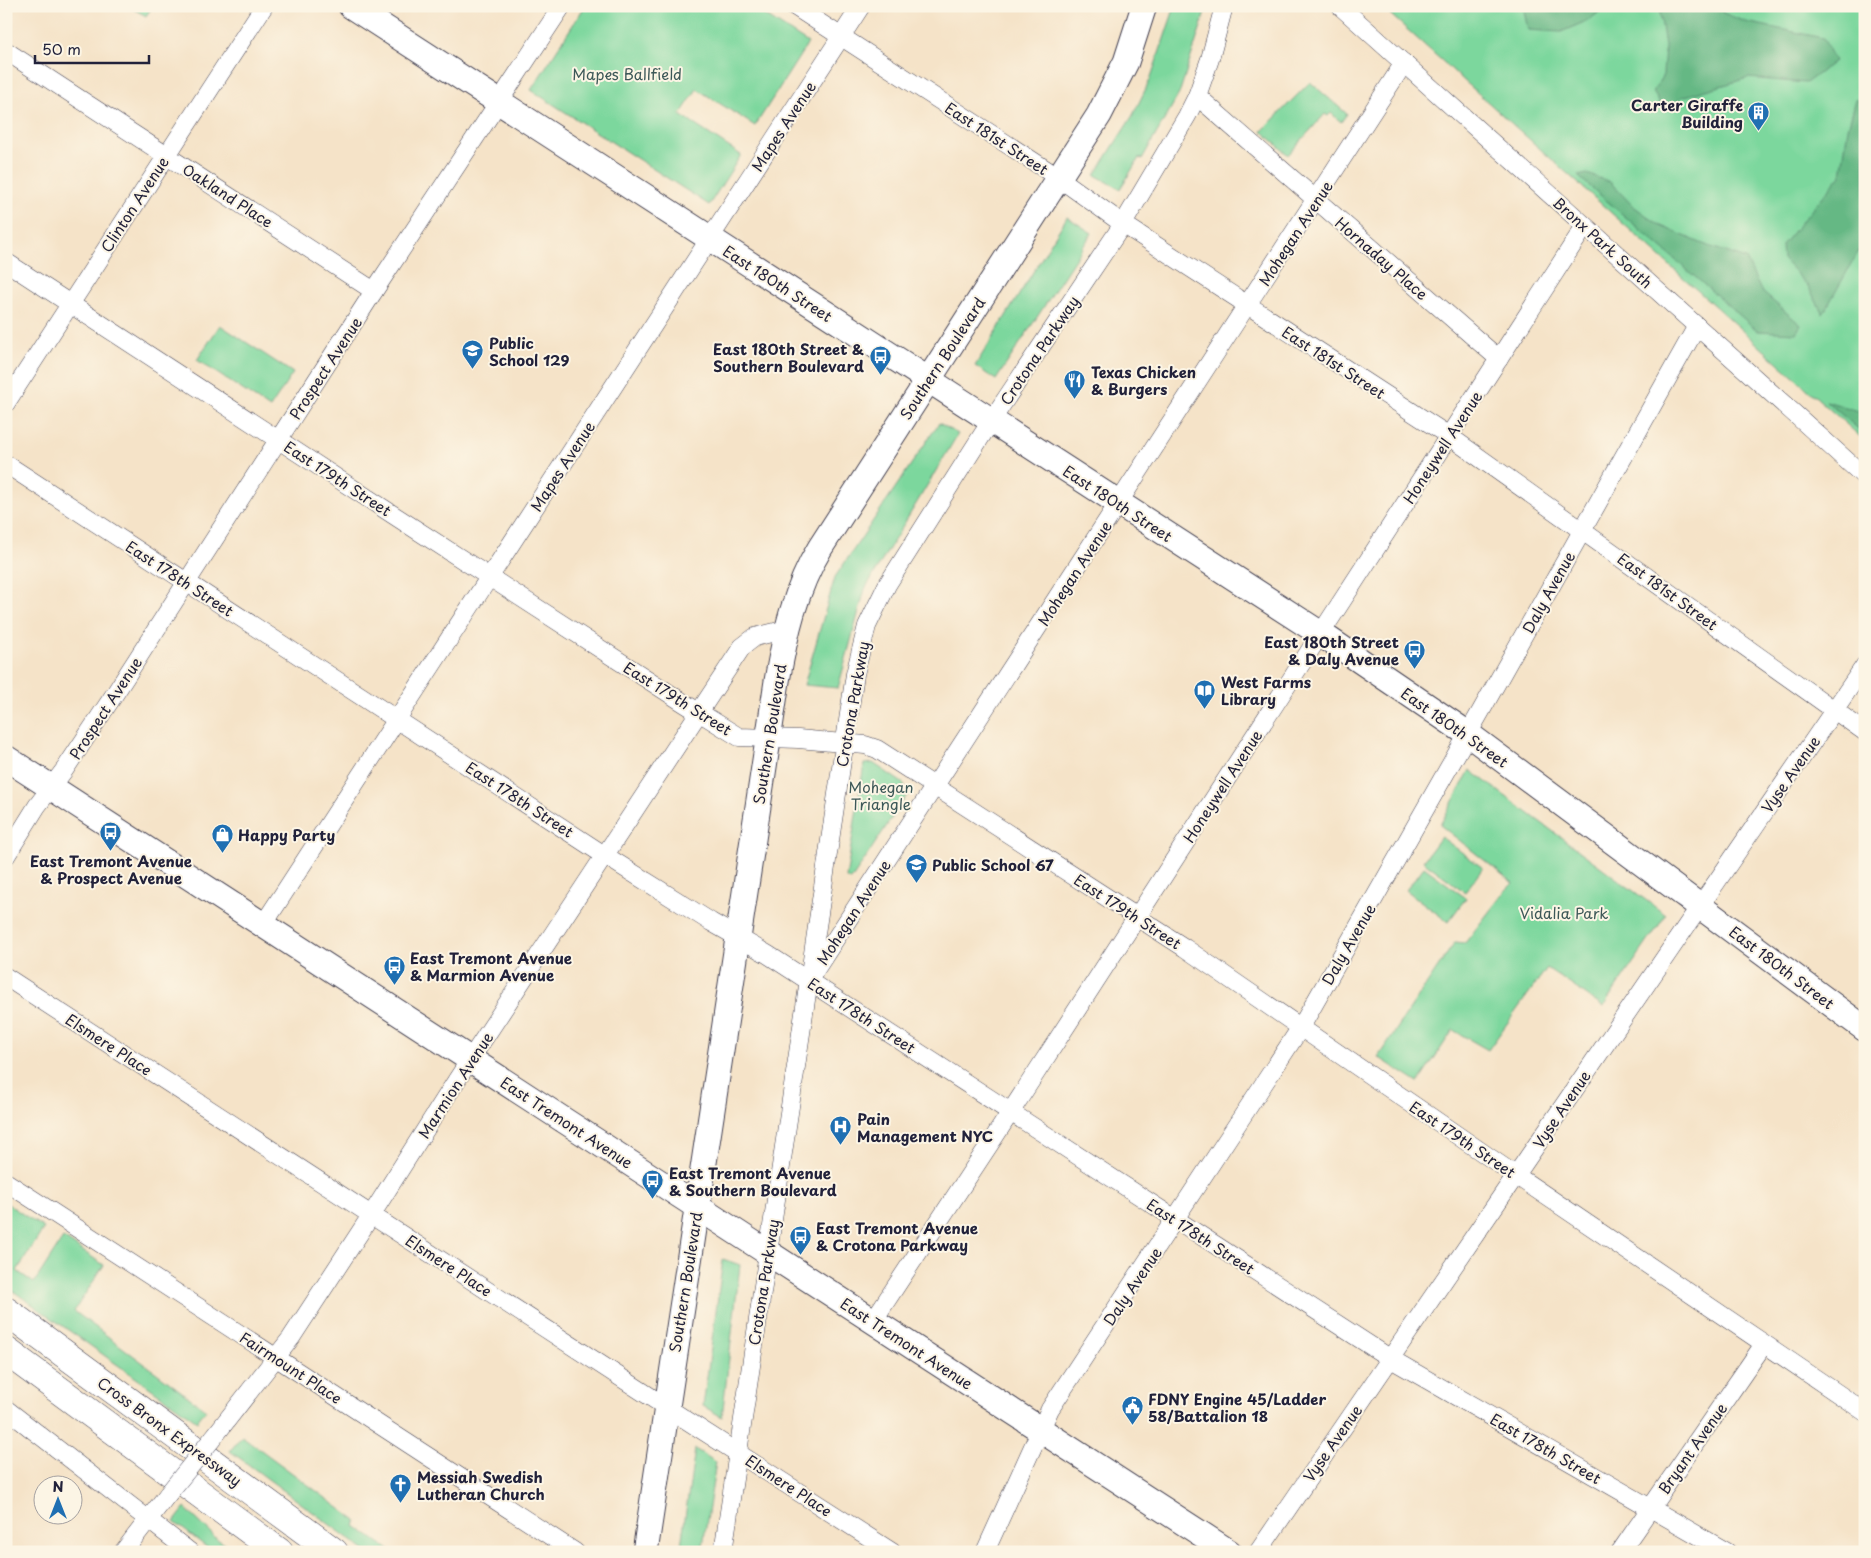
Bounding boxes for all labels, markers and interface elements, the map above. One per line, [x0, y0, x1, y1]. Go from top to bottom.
scale bar [35, 32, 149, 64]
text: 50 m [42, 37, 81, 60]
park label: Mapes Ballfield [572, 62, 682, 85]
street label: Mapes Avenue [745, 76, 821, 176]
place label: Carter Giraffe Building [1631, 93, 1743, 133]
street label: East 181st Street [941, 96, 1053, 180]
building icon: Carter Giraffe Building [1747, 101, 1771, 132]
street label: Clinton Avenue [94, 152, 174, 256]
street label: Oakland Place [178, 157, 278, 233]
street label: Mohegan Avenue [1252, 176, 1338, 290]
street label: Bronx Park South [1548, 191, 1658, 293]
street label: Hornaday Place [1331, 211, 1433, 305]
street label: East 180th Street [719, 239, 837, 327]
street label: Crotona Parkway [994, 291, 1084, 409]
street label: Southern Boulevard [894, 292, 990, 424]
street label: Prospect Avenue [283, 312, 367, 424]
street label: East 181st Street [1278, 320, 1390, 404]
place label: Public School 129 [489, 331, 570, 371]
place label: East 180th Street & Southern Boulevard [713, 337, 864, 377]
school or university icon: Public School 129 [461, 339, 485, 370]
bus stop icon: East 180th Street & Southern Boulevard [868, 345, 892, 376]
place label: Texas Chicken & Burgers [1091, 360, 1196, 400]
restaurant icon: Texas Chicken & Burgers [1063, 368, 1087, 399]
street label: Honeywell Avenue [1397, 386, 1487, 508]
street label: Mapes Avenue [524, 416, 600, 516]
street label: East 179th Street [280, 435, 396, 521]
street label: East 180th Street [1059, 459, 1177, 547]
street label: Mohegan Avenue [1031, 516, 1117, 630]
street label: East 178th Street [121, 534, 239, 622]
street label: Daly Avenue [1516, 547, 1580, 637]
street label: East 181st Street [1613, 547, 1723, 635]
place label: East 180th Street & Daly Avenue [1264, 630, 1399, 670]
bus stop icon: East 180th Street & Daly Avenue [1403, 638, 1427, 669]
street label: Crotona Parkway [830, 639, 874, 769]
street label: Prospect Avenue [63, 652, 147, 764]
street label: East 179th Street [619, 655, 737, 741]
street label: Southern Boulevard [747, 662, 791, 806]
place label: West Farms Library [1221, 670, 1311, 710]
library icon: West Farms Library [1193, 678, 1217, 709]
street label: East 180th Street [1397, 681, 1513, 773]
street label: Honeywell Avenue [1177, 725, 1267, 847]
street label: Vyse Avenue [1755, 731, 1825, 817]
street label: East 178th Street [461, 755, 579, 843]
park label: Mohegan Triangle [848, 775, 914, 815]
bus stop icon: East Tremont Avenue & Prospect Avenue [99, 820, 123, 851]
shop icon: Happy Party [210, 822, 234, 853]
place label: Happy Party [238, 823, 335, 846]
place label: East Tremont Avenue & Prospect Avenue [30, 849, 192, 889]
school or university icon: Public School 67 [904, 852, 928, 883]
place label: Public School 67 [932, 853, 1054, 876]
street label: Mohegan Avenue [810, 855, 896, 969]
street label: East 179th Street [1070, 868, 1186, 954]
street label: Daly Avenue [1315, 899, 1381, 989]
park label: Vidalia Park [1519, 901, 1609, 924]
street label: East 180th Street [1725, 920, 1839, 1014]
place label: East Tremont Avenue & Marmion Avenue [410, 946, 572, 986]
bus stop icon: East Tremont Avenue & Marmion Avenue [382, 954, 406, 985]
street label: East 178th Street [803, 971, 921, 1059]
street label: Elsmere Place [61, 1007, 157, 1081]
street label: Marmion Avenue [412, 1027, 498, 1143]
street label: Vyse Avenue [1526, 1066, 1596, 1152]
street label: East Tremont Avenue [496, 1071, 638, 1173]
street label: East 179th Street [1405, 1095, 1521, 1183]
place label: Pain Management NYC [857, 1107, 993, 1147]
hospital icon: Pain Management NYC [829, 1115, 853, 1146]
place label: East Tremont Avenue & Southern Boulevard [669, 1161, 837, 1201]
bus stop icon: East Tremont Avenue & Southern Boulevard [641, 1169, 665, 1200]
street label: East 178th Street [1142, 1192, 1260, 1280]
street label: Southern Boulevard [663, 1210, 707, 1354]
place label: East Tremont Avenue & Crotona Parkway [816, 1216, 978, 1256]
street label: Crotona Parkway [742, 1217, 784, 1347]
bus stop icon: East Tremont Avenue & Crotona Parkway [788, 1224, 812, 1255]
street label: Elsmere Place [401, 1228, 497, 1302]
street label: Daly Avenue [1097, 1242, 1167, 1330]
street label: East Tremont Avenue [836, 1292, 978, 1394]
street label: Fairmount Place [235, 1325, 347, 1409]
street label: Cross Bronx Expressway [93, 1371, 247, 1491]
place label: FDNY Engine 45/Ladder 58/Battalion 18 [1148, 1387, 1326, 1427]
public building icon: FDNY Engine 45/Ladder 58/Battalion 18 [1120, 1395, 1144, 1426]
street label: Bryant Avenue [1652, 1398, 1732, 1498]
street label: Vyse Avenue [1297, 1400, 1367, 1486]
street label: East 178th Street [1486, 1407, 1606, 1489]
street label: Elsmere Place [741, 1448, 837, 1522]
place label: Messiah Swedish Lutheran Church [417, 1465, 545, 1505]
church icon: Messiah Swedish Lutheran Church [389, 1473, 413, 1504]
north arrow [32, 1476, 82, 1526]
text: N [52, 1476, 64, 1497]

